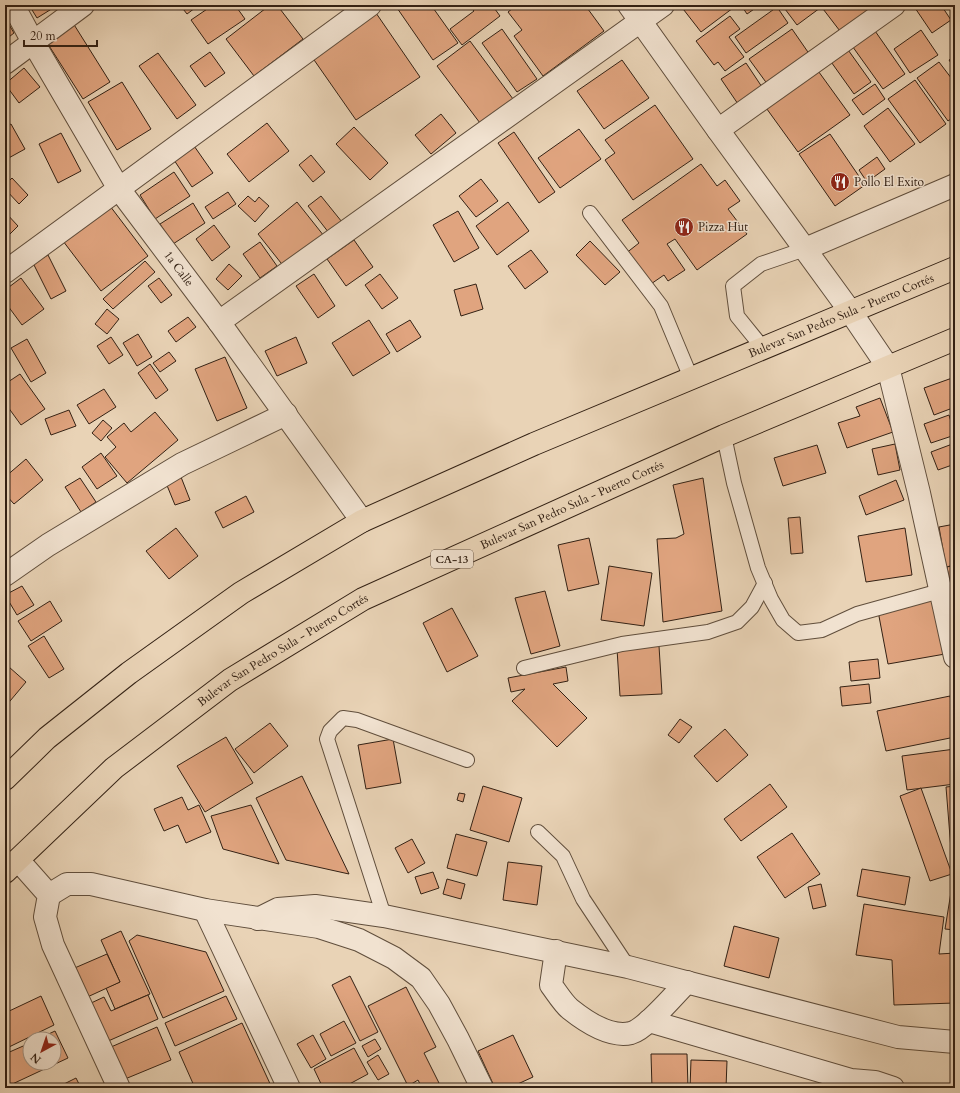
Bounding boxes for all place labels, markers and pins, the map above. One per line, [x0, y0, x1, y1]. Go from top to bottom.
restaurant icon: Pollo El Exito [829, 171, 851, 193]
place label: Pollo El Exito [854, 174, 925, 190]
restaurant icon: Pizza Hut [673, 216, 695, 238]
place label: Pizza Hut [698, 219, 748, 235]

